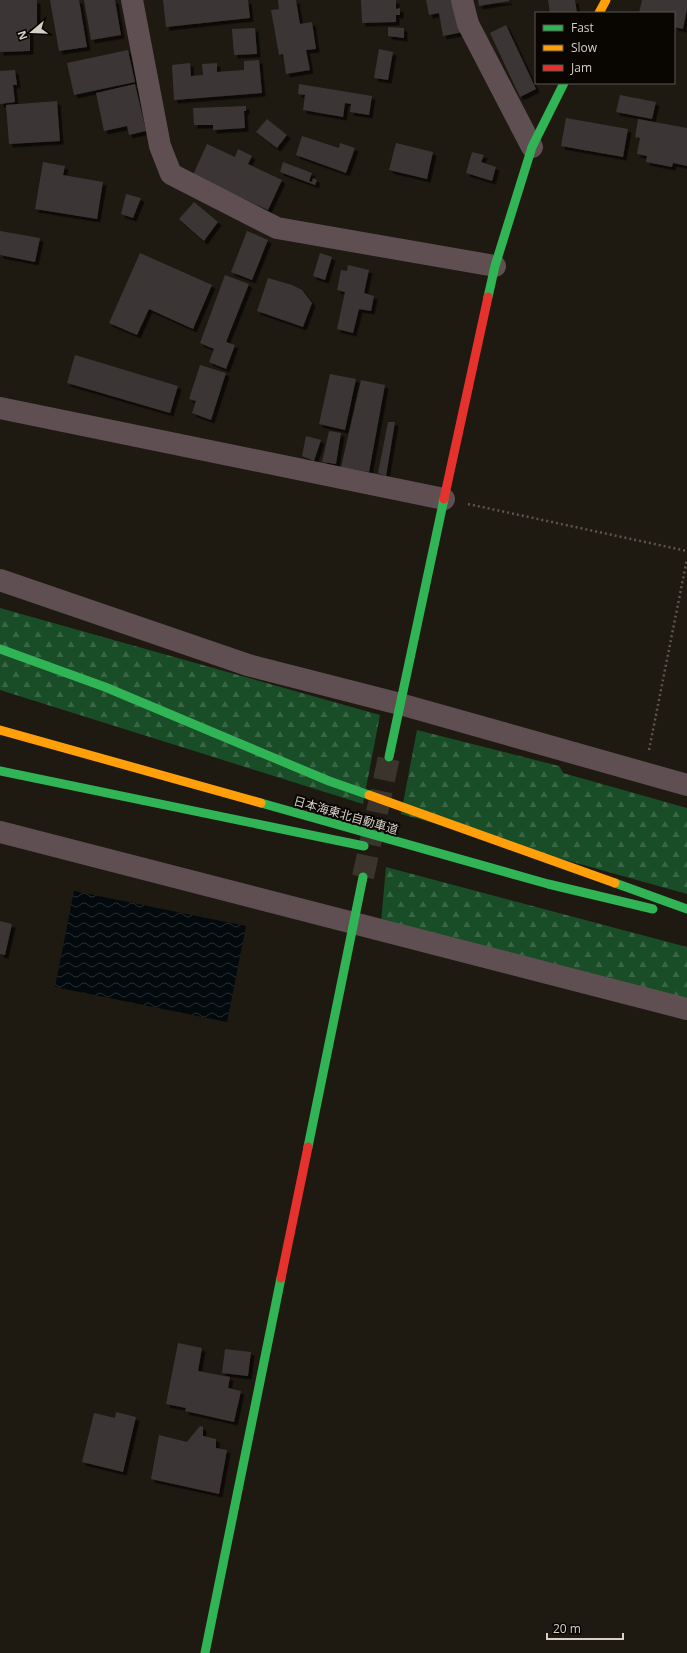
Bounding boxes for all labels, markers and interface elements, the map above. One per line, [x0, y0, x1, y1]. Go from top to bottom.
north arrow [12, 12, 52, 52]
legend [535, 12, 675, 84]
text: Fast [571, 19, 594, 36]
text: N [14, 29, 31, 42]
text: Slow [571, 39, 598, 56]
text: Jam [570, 59, 592, 76]
street label: 日本海東北自動車道 [292, 792, 400, 838]
scale bar [547, 1615, 623, 1641]
text: 20 m [553, 1620, 581, 1637]

